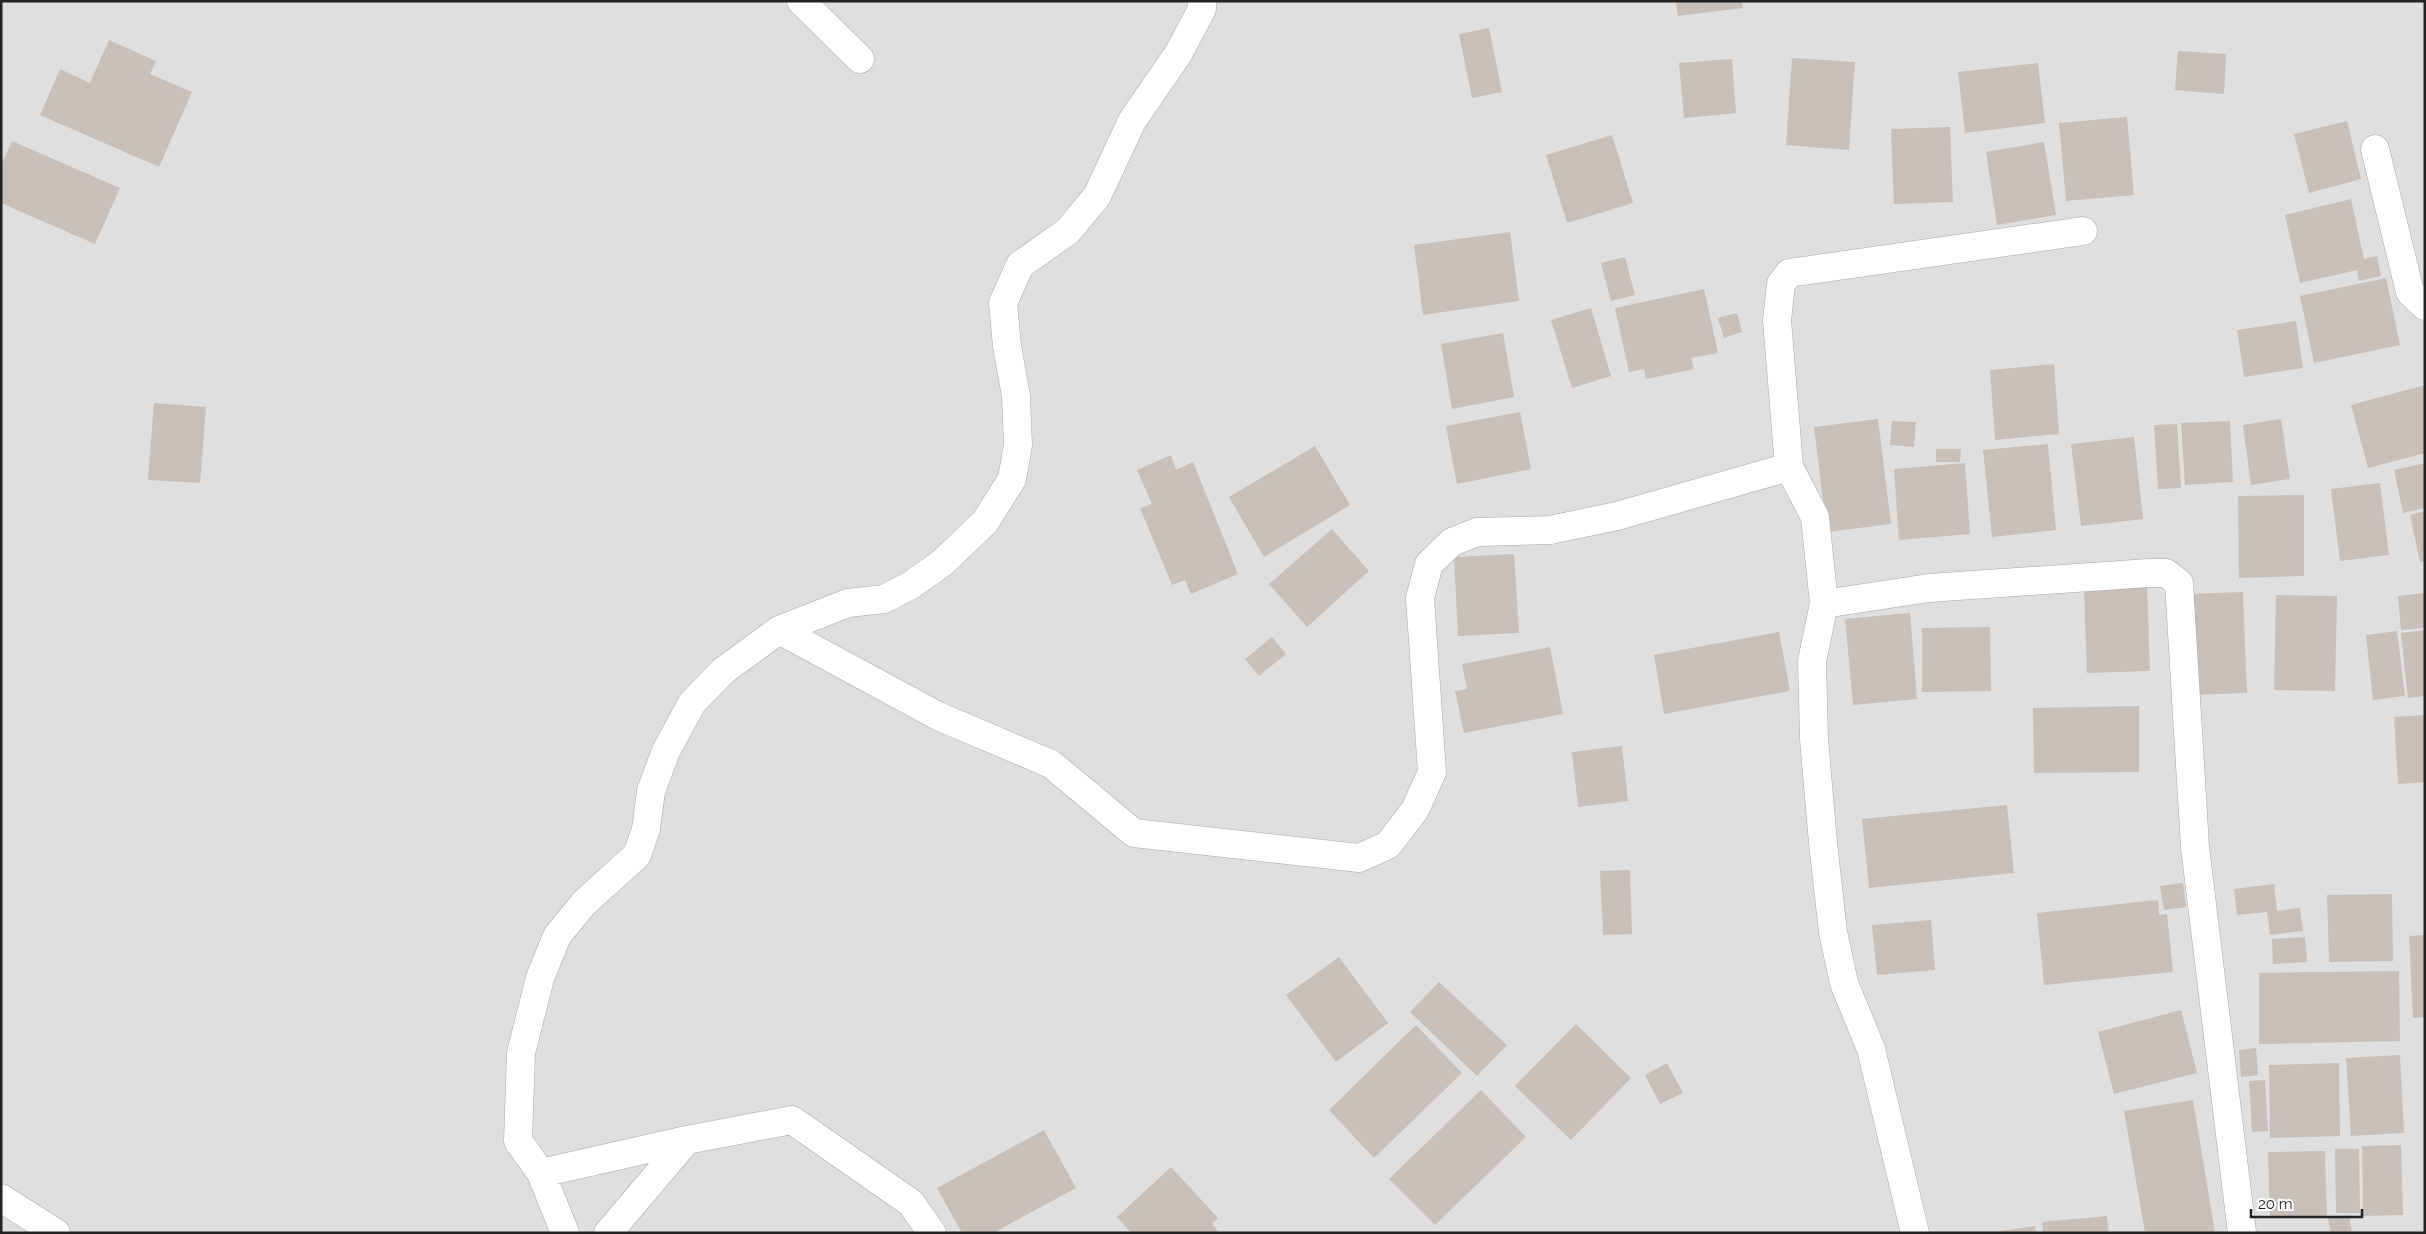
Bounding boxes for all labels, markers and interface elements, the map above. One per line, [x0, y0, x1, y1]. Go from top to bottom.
scale bar [2251, 1186, 2362, 1218]
text: 20 m [2258, 1195, 2293, 1213]

